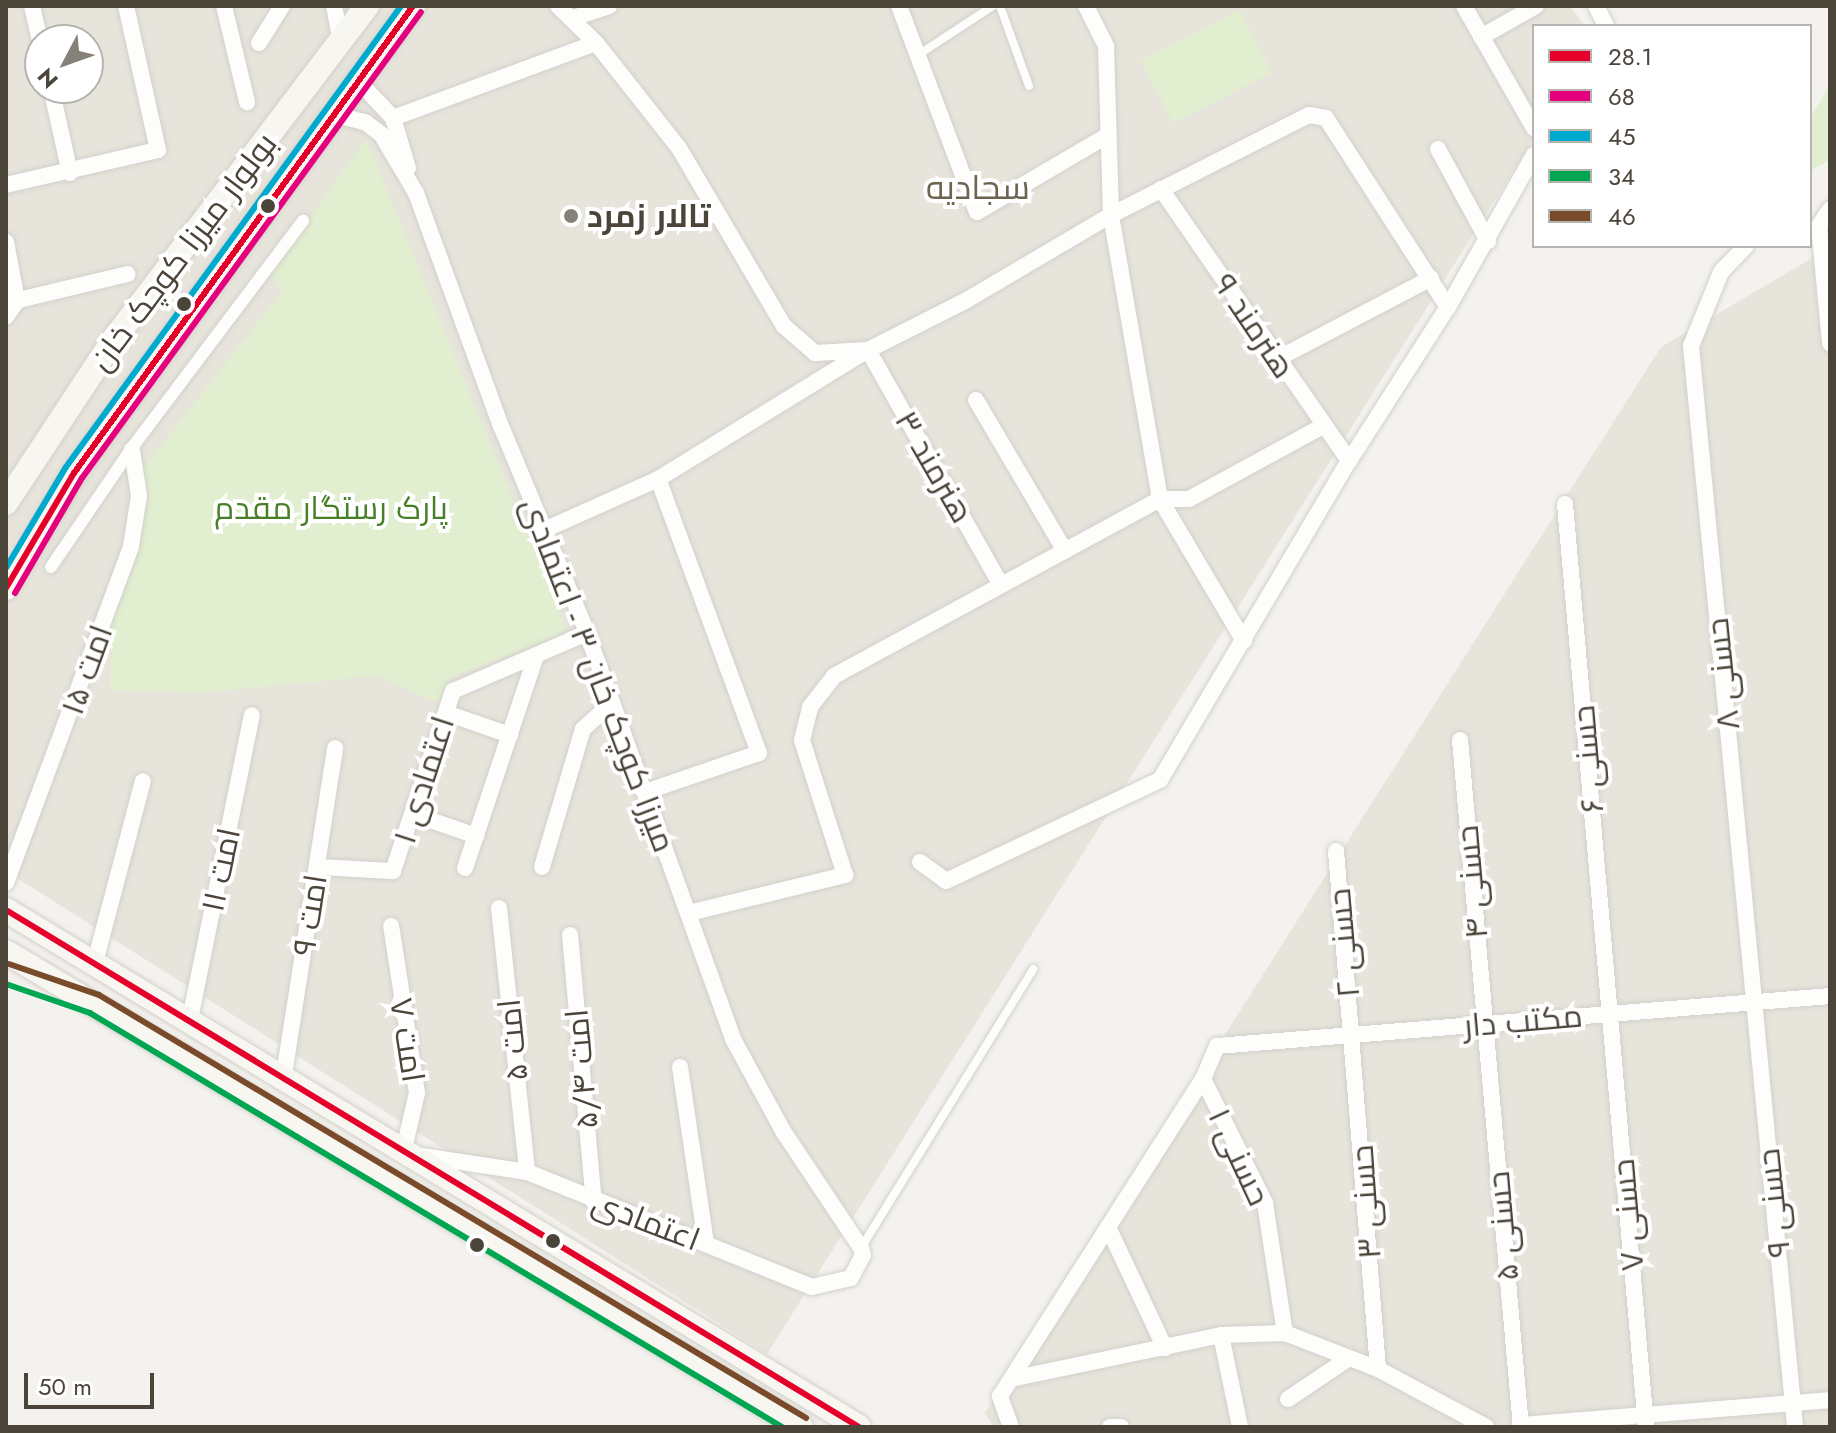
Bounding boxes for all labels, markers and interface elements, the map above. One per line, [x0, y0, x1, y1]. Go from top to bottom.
north arrow [24, 24, 104, 104]
legend [1532, 24, 1812, 248]
text: 28.1 [1608, 39, 1652, 74]
text: N [30, 61, 65, 96]
text: 68 [1608, 79, 1635, 114]
text: 45 [1608, 119, 1636, 154]
street label: بولوار میرزا کوچک خان [81, 126, 285, 378]
text: 34 [1608, 159, 1635, 194]
district label: سجادیه [926, 168, 1030, 208]
place label: تالار زمرد [587, 197, 710, 235]
unlabelled marker [260, 198, 276, 214]
text: 46 [1608, 199, 1636, 234]
marker: تالار زمرد [562, 207, 580, 225]
street label: هنرمند ۹ [1205, 266, 1303, 386]
unlabelled marker [176, 296, 192, 312]
street label: هنرمند ۳ [887, 404, 981, 530]
park label: پارک رستگار مقدم [214, 489, 448, 527]
street label: میرزا کوچک خان ۳ - اعتمادی [513, 493, 683, 857]
street label: حسنی ۸ [1698, 616, 1748, 732]
street label: امت ۱۵ [53, 620, 121, 720]
street label: حسنی ۶ [1564, 704, 1612, 814]
street label: اعتمادی ۱ [385, 711, 463, 849]
street label: حسنی ۴ [1448, 824, 1496, 940]
street label: امت ۱۱ [193, 825, 249, 915]
street label: امت ۹ [285, 872, 335, 958]
street label: حسنی ۲ [1320, 887, 1368, 999]
street label: امت ۷ [381, 995, 433, 1085]
street label: امت ۵ [490, 997, 536, 1083]
street label: مکتب دار [1462, 997, 1584, 1045]
street label: امت ۵/۴ [558, 1008, 606, 1130]
street label: حسنی ۱ [1200, 1102, 1278, 1212]
street label: حسنی ۳ [1343, 1144, 1389, 1260]
street label: حسنی ۹ [1749, 1147, 1799, 1259]
street label: حسنی ۷ [1604, 1157, 1652, 1273]
street label: حسنی ۵ [1479, 1170, 1527, 1282]
street label: اعتمادی [587, 1183, 705, 1259]
unlabelled marker [545, 1233, 561, 1249]
unlabelled marker [469, 1237, 485, 1253]
scale bar [28, 1357, 158, 1407]
text: 50 m [38, 1369, 92, 1404]

